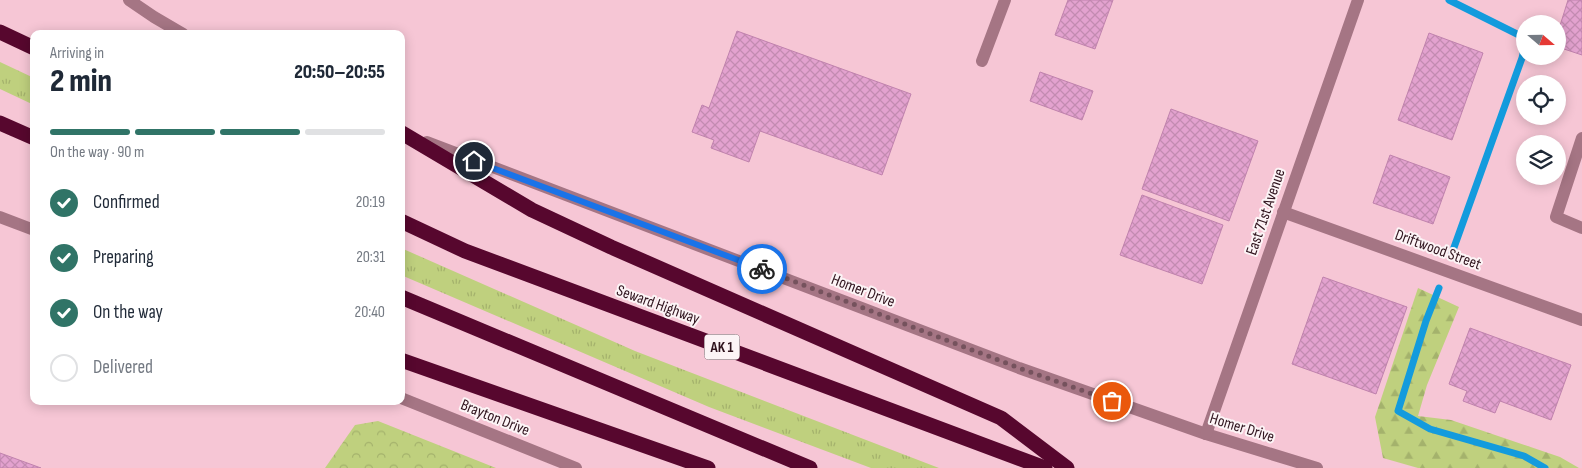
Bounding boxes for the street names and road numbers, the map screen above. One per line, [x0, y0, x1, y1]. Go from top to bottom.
street label: East 71st Avenue [1242, 166, 1290, 258]
street label: Driftwood Street [1392, 226, 1484, 274]
street label: Homer Drive [829, 270, 897, 312]
street label: Seward Highway [614, 281, 702, 329]
road number: AK 1 [704, 334, 740, 360]
street label: Brayton Drive [458, 396, 532, 440]
street label: Homer Drive [1207, 409, 1277, 447]

